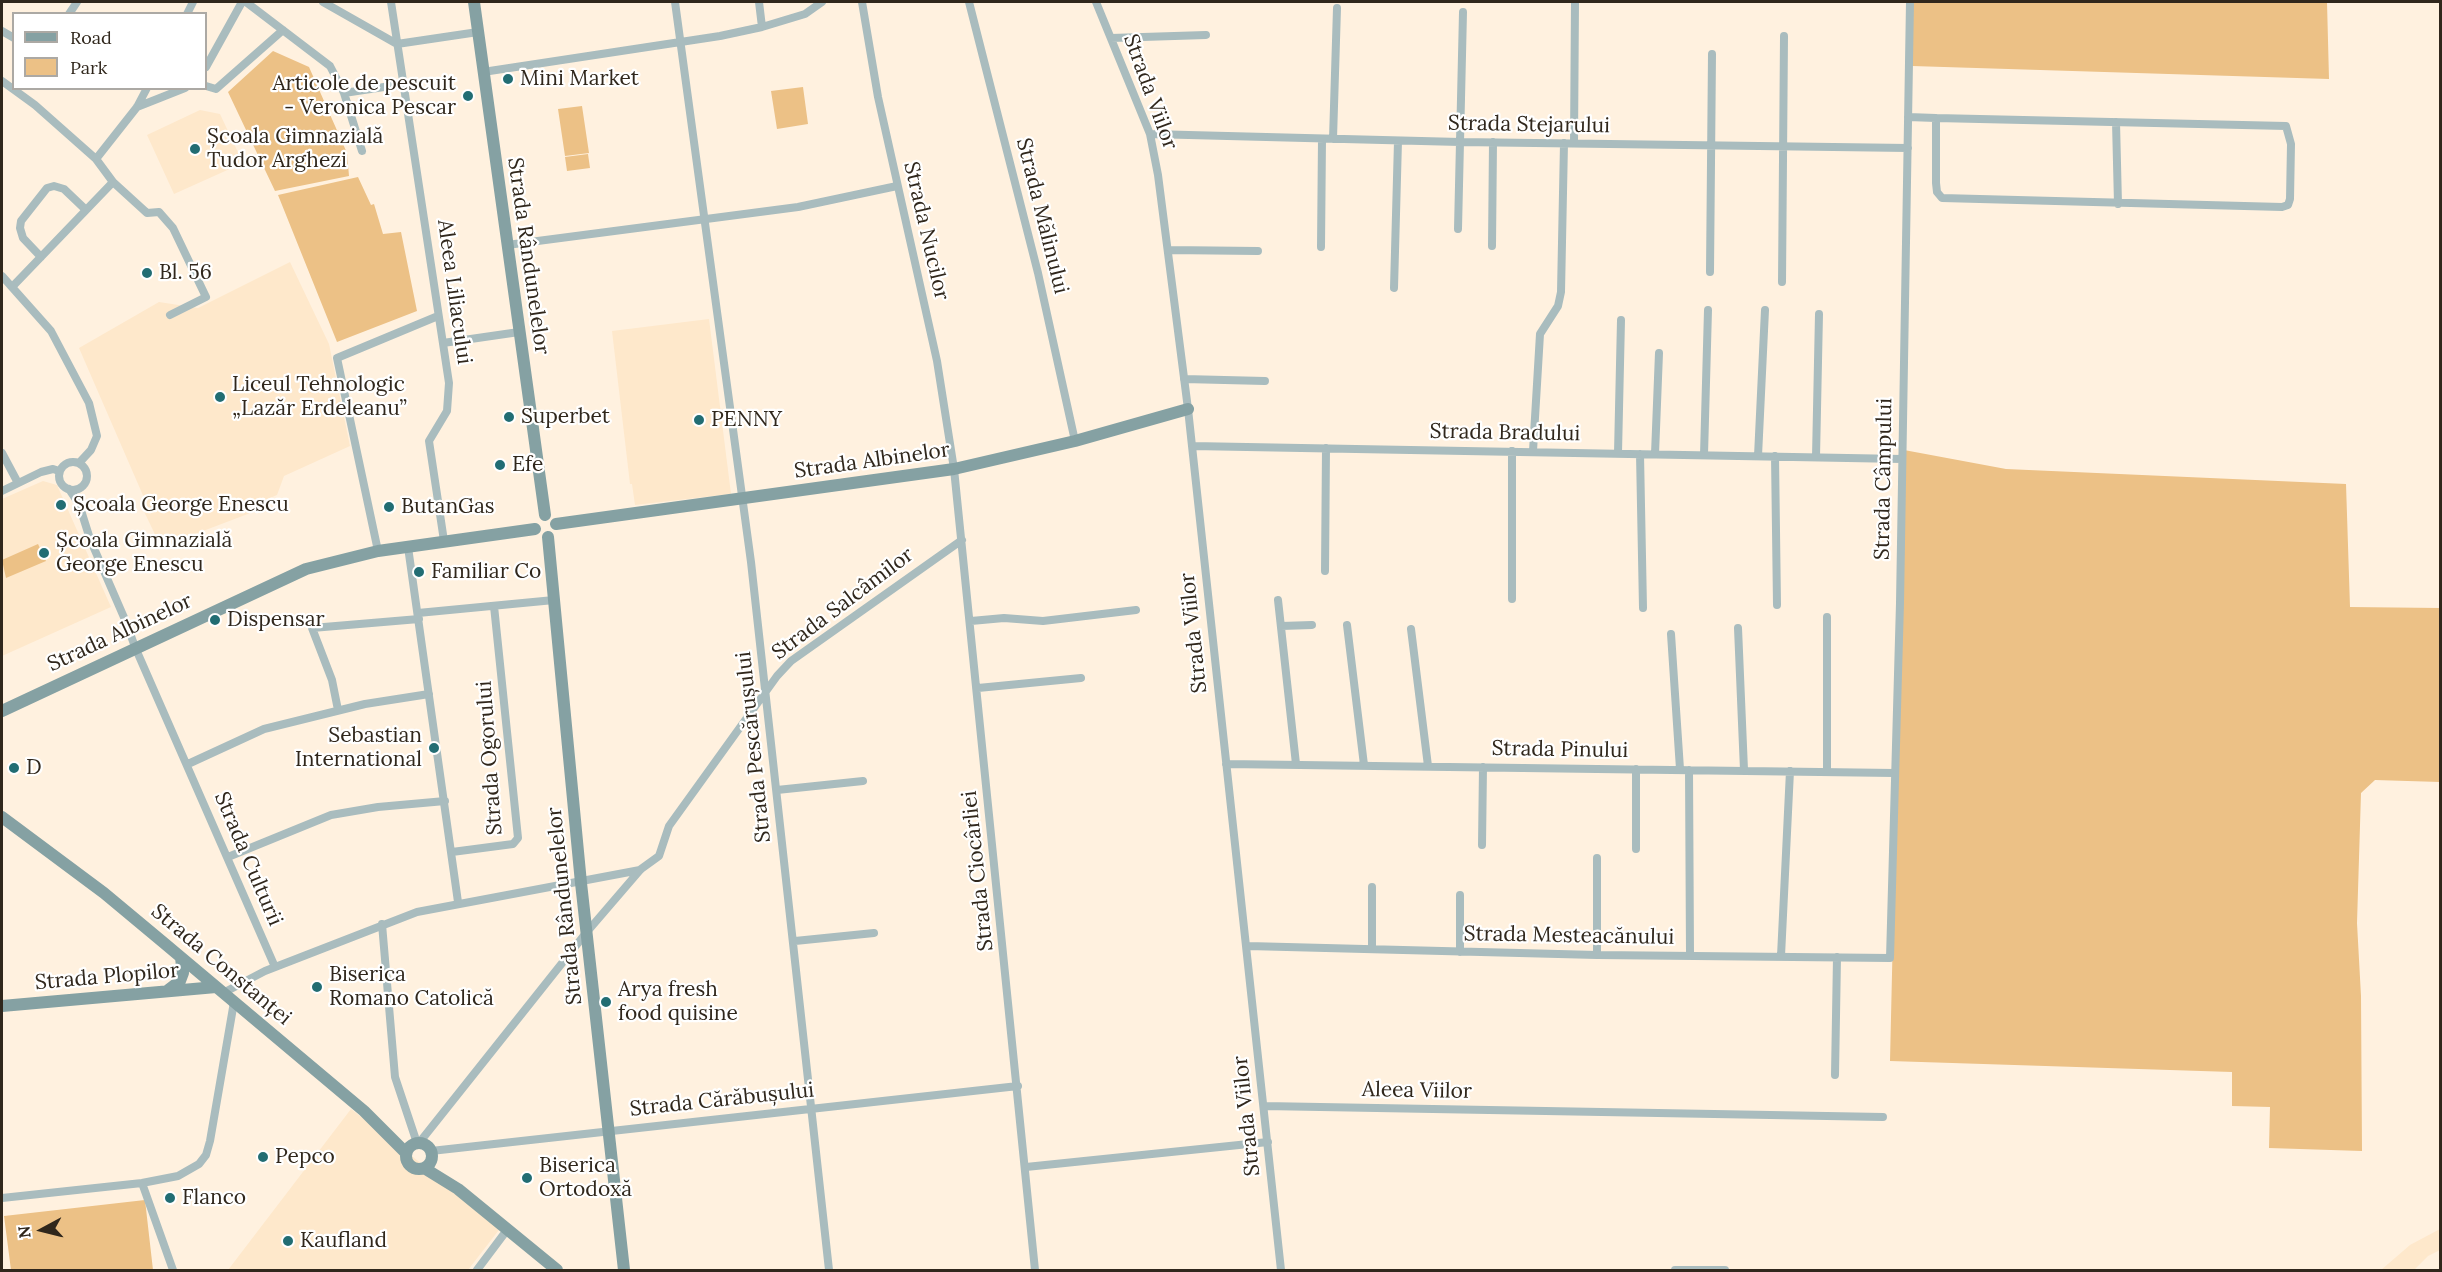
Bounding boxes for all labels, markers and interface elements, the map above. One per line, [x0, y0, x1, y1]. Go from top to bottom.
legend [12, 12, 207, 90]
text: Road [70, 26, 112, 49]
street label: Strada Viilor [1117, 31, 1183, 153]
text: Park [70, 56, 107, 79]
place label: Mini Market [520, 66, 639, 92]
place label: Articole de pescuit - Veronica Pescar [272, 71, 456, 121]
marker: Mini Market [501, 72, 515, 86]
marker: Articole de pescuit - Veronica Pescar [461, 89, 475, 103]
street label: Strada Stejarului [1448, 111, 1610, 139]
place label: Școala Gimnazială Tudor Arghezi [207, 124, 383, 174]
street label: Strada Mălinului [1010, 135, 1074, 297]
marker: Școala Gimnazială Tudor Arghezi [188, 142, 202, 156]
street label: Strada Rândunelelor [502, 156, 554, 356]
street label: Strada Nucilor [898, 159, 954, 303]
street label: Aleea Liliacului [431, 218, 477, 366]
place label: Bl. 56 [159, 260, 212, 286]
marker: Bl. 56 [140, 266, 154, 280]
place label: Liceul Tehnologic „Lazăr Erdeleanu” [232, 372, 407, 422]
marker: Liceul Tehnologic „Lazăr Erdeleanu” [213, 390, 227, 404]
street label: Strada Câmpului [1870, 398, 1898, 560]
place label: Superbet [521, 404, 610, 430]
place label: PENNY [711, 407, 782, 433]
marker: Superbet [502, 410, 516, 424]
marker: PENNY [692, 413, 706, 427]
street label: Strada Bradului [1430, 419, 1580, 447]
street label: Strada Albinelor [793, 438, 951, 484]
place label: Efe [512, 452, 543, 478]
marker: Efe [493, 458, 507, 472]
place label: Școala George Enescu [73, 492, 289, 518]
place label: ButanGas [401, 494, 494, 520]
marker: Școala George Enescu [54, 498, 68, 512]
marker: ButanGas [382, 500, 396, 514]
place label: Școala Gimnazială George Enescu [56, 528, 232, 578]
street label: Strada Salcâmilor [767, 543, 919, 665]
marker: Școala Gimnazială George Enescu [37, 546, 51, 560]
place label: Familiar Co [431, 559, 541, 585]
marker: Familiar Co [412, 565, 426, 579]
street label: Strada Viilor [1175, 572, 1213, 694]
street label: Strada Albinelor [44, 588, 196, 678]
place label: Dispensar [227, 607, 325, 633]
marker: Dispensar [208, 613, 222, 627]
street label: Strada Pescărușului [731, 650, 777, 844]
street label: Strada Ogorului [472, 680, 508, 836]
place label: Sebastian International [295, 723, 422, 773]
street label: Strada Pinului [1491, 736, 1629, 764]
marker: Sebastian International [427, 741, 441, 755]
place label: D [26, 755, 42, 781]
marker: D [7, 761, 21, 775]
street label: Strada Culturii [208, 788, 288, 930]
street label: Strada Ciocârliei [957, 789, 999, 953]
street label: Strada Rândunelelor [542, 806, 588, 1006]
street label: Strada Constanței [146, 899, 296, 1031]
street label: Strada Mesteacănului [1464, 922, 1674, 950]
street label: Strada Plopilor [34, 958, 180, 996]
place label: Biserica Romano Catolică [329, 962, 494, 1012]
place label: Arya fresh food quisine [618, 977, 738, 1027]
marker: Biserica Romano Catolică [310, 980, 324, 994]
marker: Arya fresh food quisine [599, 995, 613, 1009]
street label: Strada Viilor [1228, 1055, 1266, 1177]
street label: Aleea Viilor [1362, 1077, 1472, 1105]
street label: Strada Cărăbușului [629, 1078, 815, 1122]
place label: Pepco [275, 1144, 335, 1170]
marker: Pepco [256, 1150, 270, 1164]
place label: Biserica Ortodoxă [539, 1153, 632, 1203]
marker: Biserica Ortodoxă [520, 1171, 534, 1185]
place label: Flanco [182, 1185, 246, 1211]
marker: Flanco [163, 1191, 177, 1205]
north arrow [12, 1200, 72, 1260]
text: N [13, 1225, 35, 1240]
place label: Kaufland [300, 1228, 387, 1254]
marker: Kaufland [281, 1234, 295, 1248]

